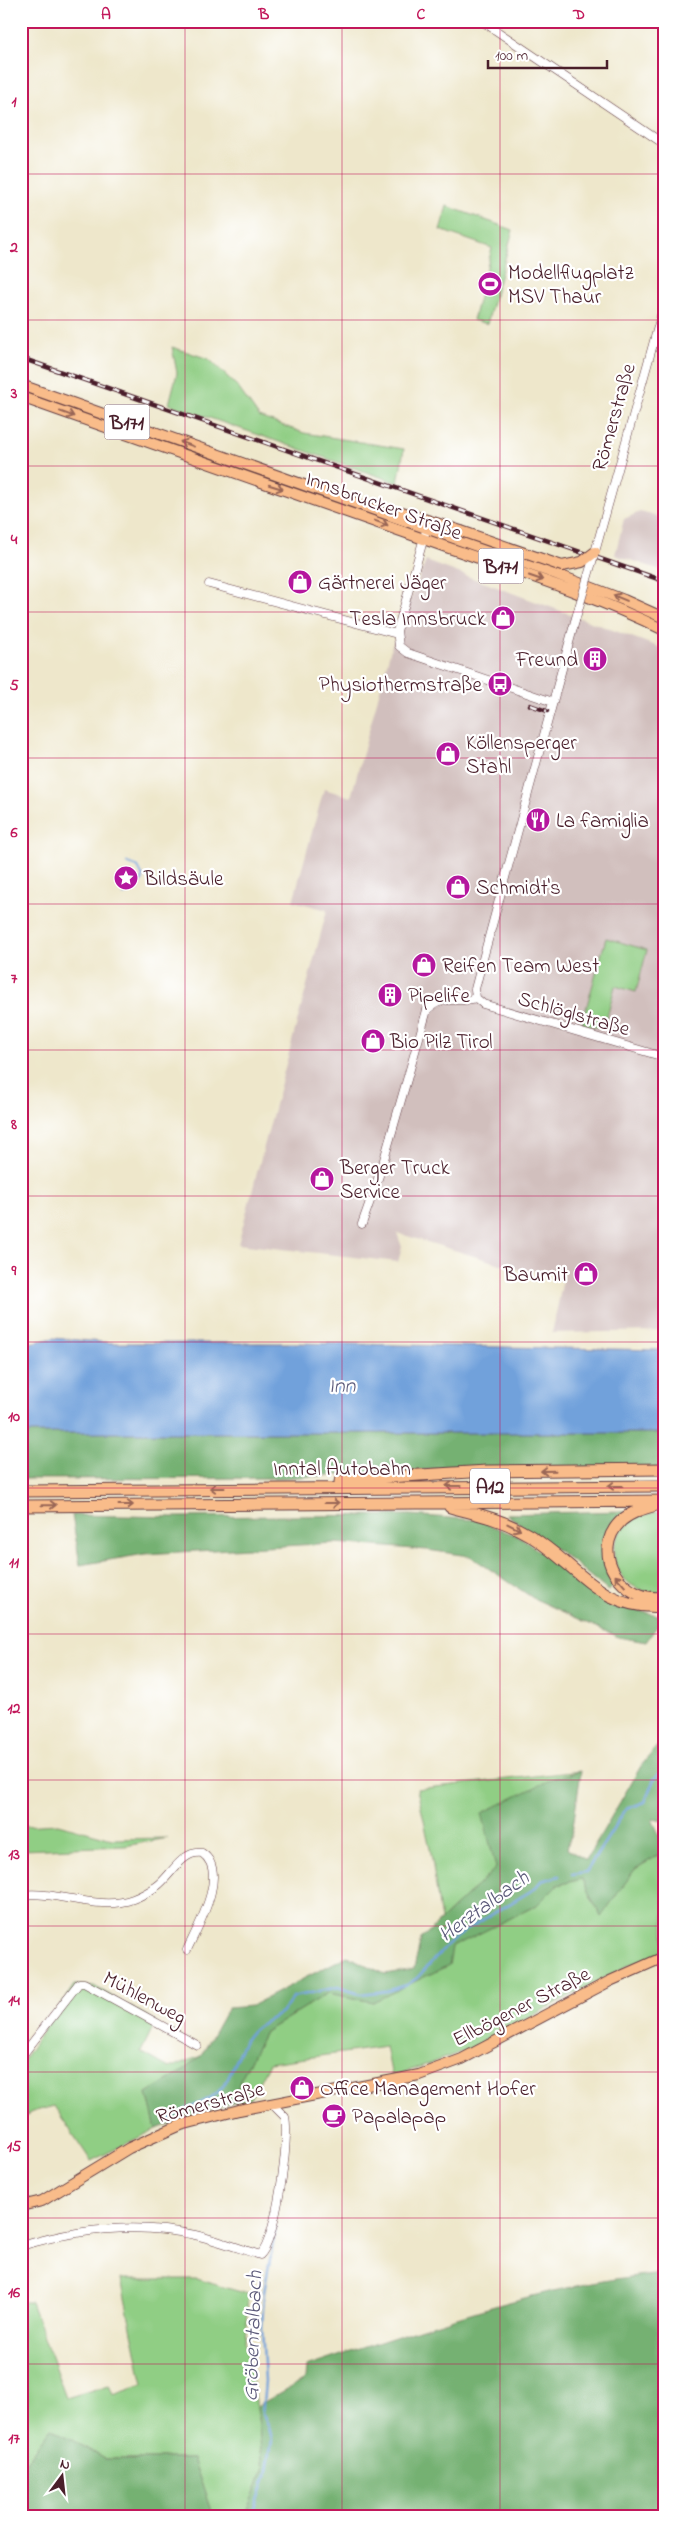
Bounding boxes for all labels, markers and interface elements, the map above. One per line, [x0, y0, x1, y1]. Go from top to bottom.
text: A [101, 3, 111, 27]
text: B [258, 3, 270, 27]
text: C [417, 3, 426, 27]
text: D [572, 3, 585, 27]
scale bar [488, 38, 606, 70]
text: 100 m [495, 45, 528, 67]
text: 1 [11, 90, 17, 114]
text: 2 [9, 236, 18, 260]
place label: Modellflugplatz MSV Thaur [508, 259, 634, 313]
sports icon: Modellflugplatz MSV Thaur [477, 271, 503, 297]
street label: Römerstraße [585, 360, 645, 475]
text: 3 [10, 382, 18, 406]
road number: B171 [104, 404, 150, 440]
one-way arrow [59, 410, 74, 419]
one-way arrow [180, 439, 195, 448]
street label: Innsbrucker Straße [301, 465, 466, 549]
one-way arrow [268, 482, 284, 492]
one-way arrow [372, 519, 388, 528]
text: 4 [10, 528, 18, 552]
road number: B171 [478, 548, 524, 584]
shop icon: Gärtnerei Jäger [287, 569, 313, 595]
place label: Gärtnerei Jäger [318, 569, 447, 601]
one-way arrow [528, 574, 543, 583]
one-way arrow [612, 592, 627, 601]
place label: Tesla Innsbruck [349, 605, 487, 635]
shop icon: Tesla Innsbruck [490, 605, 516, 631]
place label: Freund [515, 646, 578, 676]
building icon: Freund [582, 646, 608, 672]
place label: Physiothermstraße [319, 671, 483, 703]
bus stop icon: Physiothermstraße [487, 671, 513, 697]
text: 5 [9, 674, 19, 698]
place label: Köllensperger Stahl [466, 729, 577, 783]
shop icon: Köllensperger Stahl [435, 741, 461, 767]
restaurant icon: La famiglia [525, 807, 551, 833]
place label: La famiglia [556, 807, 649, 839]
text: 6 [9, 821, 18, 845]
place icon: Bildsäule [113, 865, 139, 891]
place label: Bildsäule [143, 865, 224, 895]
shop icon: Schmidt's [445, 874, 471, 900]
place label: Schmidt's [476, 874, 561, 904]
shop icon: Reifen Team West [411, 952, 437, 978]
place label: Reifen Team West [442, 952, 599, 982]
text: 7 [11, 967, 18, 991]
building icon: Pipelife [377, 982, 403, 1008]
place label: Pipelife [408, 982, 471, 1012]
street label: Schlöglstraße [513, 985, 634, 1047]
shop icon: Bio Pilz Tirol [360, 1028, 386, 1054]
place label: Bio Pilz Tirol [389, 1028, 492, 1058]
text: 8 [10, 1113, 17, 1137]
place label: Berger Truck Service [339, 1154, 450, 1208]
shop icon: Berger Truck Service [309, 1166, 335, 1192]
text: 9 [11, 1259, 17, 1283]
place label: Baumit [502, 1261, 568, 1291]
shop icon: Baumit [573, 1261, 599, 1287]
water label: Inn [329, 1371, 357, 1403]
text: 10 [8, 1405, 20, 1429]
street label: Inntal Autobahn [273, 1455, 411, 1485]
one-way arrow [540, 1466, 556, 1476]
road number: A12 [470, 1468, 510, 1504]
one-way arrow [445, 1481, 461, 1491]
one-way arrow [607, 1481, 624, 1491]
one-way arrow [209, 1483, 226, 1493]
one-way arrow [324, 1498, 340, 1508]
one-way arrow [118, 1500, 134, 1510]
one-way arrow [41, 1501, 57, 1510]
one-way arrow [506, 1522, 521, 1532]
text: 11 [9, 1551, 20, 1575]
one-way arrow [614, 1575, 626, 1588]
text: 12 [7, 1697, 21, 1721]
text: 13 [8, 1843, 20, 1867]
water label: Herztalbach [433, 1863, 537, 1951]
street label: Ellbögener Straße [448, 1960, 597, 2057]
street label: Mühlenweg [96, 1964, 191, 2035]
text: 14 [8, 1989, 20, 2013]
street label: Römerstraße [153, 2075, 268, 2133]
shop icon: Office Management Hofer [289, 2075, 315, 2101]
place label: Office Management Hofer [320, 2075, 536, 2107]
cafe icon: Papalapap [321, 2103, 347, 2129]
place label: Papalapap [352, 2103, 446, 2133]
text: 15 [7, 2135, 22, 2159]
water label: Gröbentalbach [236, 2270, 272, 2402]
text: 16 [8, 2281, 21, 2305]
text: 17 [8, 2427, 20, 2451]
north arrow [38, 2450, 88, 2500]
text: N [58, 2454, 72, 2476]

